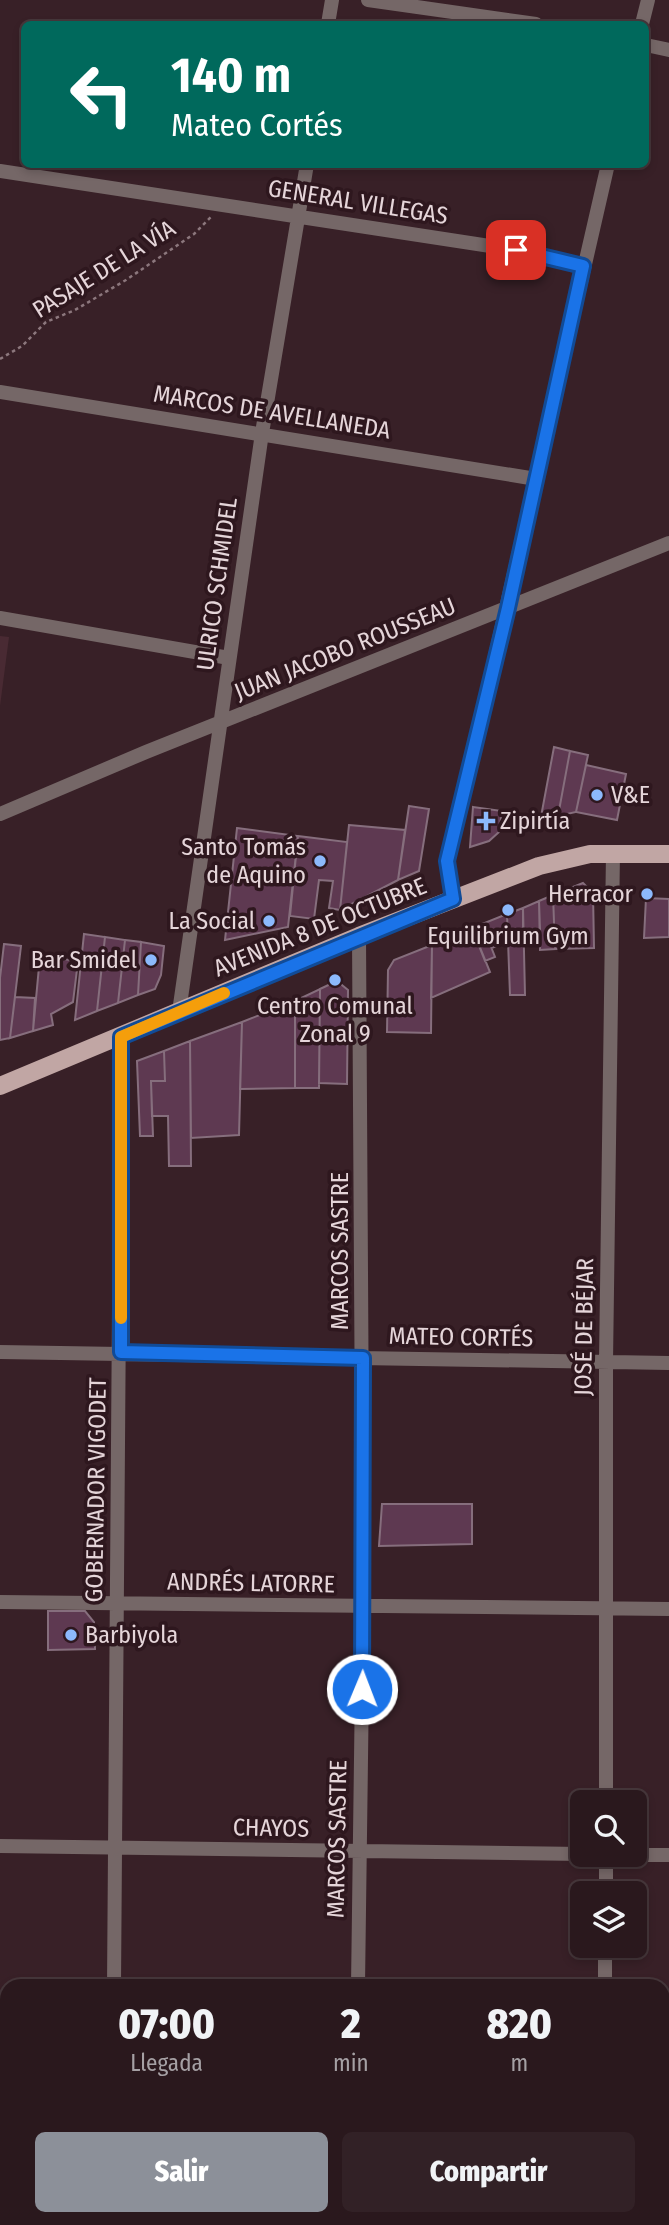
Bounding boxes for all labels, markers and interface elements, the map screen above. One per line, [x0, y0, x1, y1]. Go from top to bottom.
text: 140 m [171, 46, 291, 105]
icon: left [56, 49, 147, 140]
text: Mateo Cortés [171, 106, 343, 144]
street label: GENERAL VILLEGAS [266, 174, 450, 230]
street label: PASAJE DE LA VÍA [27, 213, 181, 324]
pin [486, 220, 546, 280]
icon: arrive [497, 231, 535, 269]
street label: MARCOS DE AVELLANEDA [152, 379, 393, 445]
street label: ULRICO SCHMIDEL [191, 495, 243, 672]
street label: JUAN JACOBO ROUSSEAU [230, 592, 460, 706]
place label: V&E [611, 781, 650, 809]
marker: V&E [589, 787, 605, 803]
place label: Zipirtía [500, 807, 570, 835]
marker: Zipirtía [478, 813, 494, 829]
place label: Santo Tomás de Aquino [181, 833, 306, 889]
marker: Santo Tomás de Aquino [312, 853, 328, 869]
street label: AVENIDA 8 DE OCTUBRE [210, 872, 430, 982]
place label: Herracor [548, 880, 634, 908]
marker: Herracor [639, 886, 655, 902]
marker: Equilibrium Gym [500, 902, 516, 918]
place label: La Social [168, 907, 255, 935]
marker: La Social [261, 913, 277, 929]
place label: Equilibrium Gym [427, 922, 589, 950]
place label: Bar Smidel [31, 946, 137, 974]
marker: Bar Smidel [143, 952, 159, 968]
marker: Centro Comunal Zonal 9 [327, 972, 343, 988]
place label: Centro Comunal Zonal 9 [257, 992, 413, 1048]
street label: MARCOS SASTRE [326, 1172, 354, 1330]
street label: JOSÉ DE BÉJAR [568, 1258, 599, 1396]
street label: MATEO CORTÉS [388, 1321, 534, 1352]
street label: GOBERNADOR VIGODET [80, 1377, 112, 1603]
street label: ANDRÉS LATORRE [167, 1567, 335, 1598]
place label: Barbiyola [85, 1621, 178, 1649]
marker: Barbiyola [63, 1627, 79, 1643]
position arrow [325, 1652, 399, 1726]
street label: MARCOS SASTRE [322, 1760, 352, 1918]
map controls [570, 1790, 647, 1958]
button: search [570, 1790, 647, 1867]
street label: CHAYOS [233, 1813, 309, 1843]
button: layers [570, 1881, 647, 1958]
text: 07:00 [118, 1999, 215, 2049]
text: 2 [341, 1999, 361, 2049]
text: 820 [487, 1999, 552, 2049]
text: Llegada [130, 2049, 203, 2077]
text: min [333, 2049, 369, 2077]
text: m [510, 2049, 528, 2077]
button: Salir [35, 2132, 328, 2212]
button: Compartir [342, 2132, 635, 2212]

